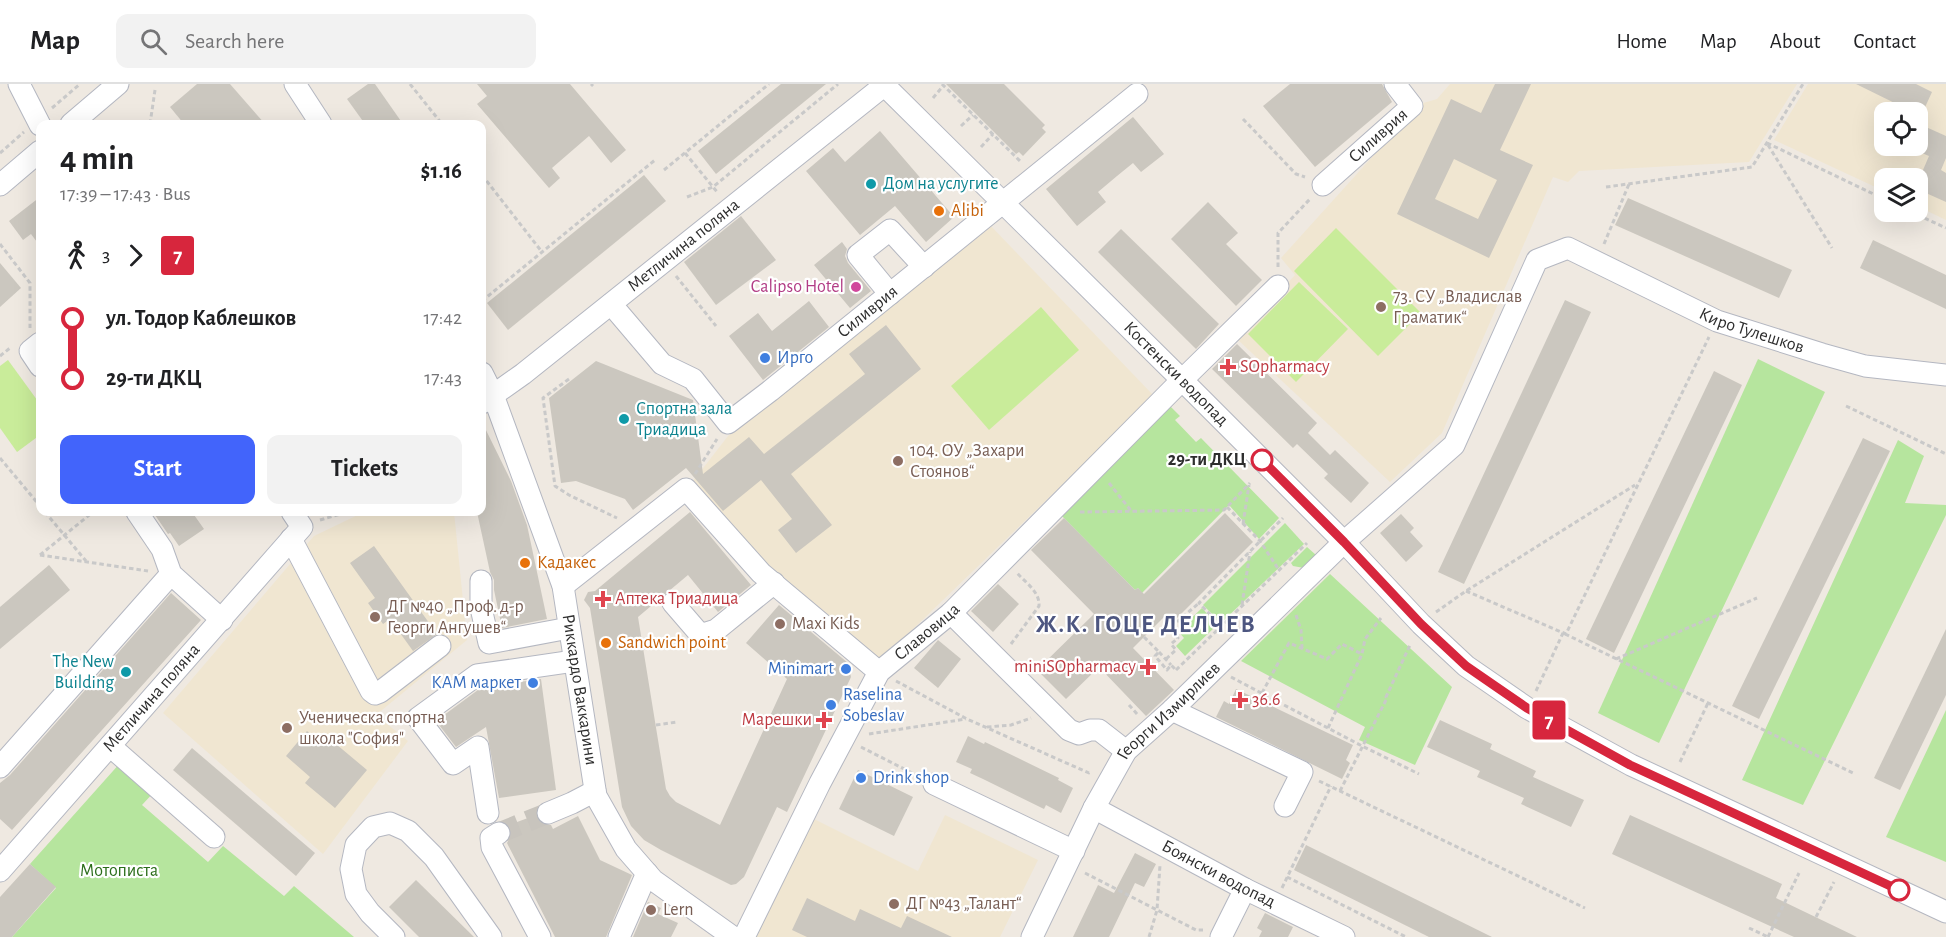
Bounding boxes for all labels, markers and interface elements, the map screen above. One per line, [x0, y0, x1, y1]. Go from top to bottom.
search box [116, 14, 536, 68]
icon: search [137, 25, 170, 58]
text: Map [30, 27, 80, 55]
text: Search here [185, 30, 284, 52]
text: Home [1616, 31, 1667, 52]
text: Map [1700, 31, 1737, 52]
text: About [1770, 31, 1820, 52]
text: Contact [1853, 31, 1916, 52]
map controls [1874, 102, 1928, 222]
button: locate [1874, 102, 1928, 156]
street label: Силиврия [1345, 105, 1411, 167]
text: 4 min [60, 143, 134, 176]
text: $1.16 [421, 160, 462, 182]
button: layers [1874, 168, 1928, 222]
place label: Дом на услугите [883, 175, 999, 193]
marker: Дом на услугите [864, 177, 878, 191]
text: 17:39 – 17:43 · Bus [60, 184, 191, 204]
street label: Метличина поляна [625, 196, 743, 295]
place label: Alibi [951, 202, 984, 220]
marker: Alibi [932, 204, 946, 218]
icon: walk [60, 239, 93, 272]
icon: forward [119, 239, 152, 272]
text: 3 [102, 245, 110, 265]
text: 7 [173, 245, 182, 266]
place label: Calipso Hotel [751, 278, 844, 296]
marker: Calipso Hotel [849, 280, 863, 294]
street label: Силиврия [834, 282, 901, 342]
place label: 73. СУ „Владислав Граматик“ [1393, 288, 1522, 327]
marker: 73. СУ „Владислав Граматик“ [1374, 300, 1388, 314]
street label: Киро Тулешков [1696, 305, 1806, 357]
text: ул. Тодор Каблешков [106, 307, 296, 329]
text: 17:42 [423, 308, 462, 328]
street label: Костенски водопад [1120, 318, 1231, 429]
place label: Ирго [777, 349, 813, 367]
marker: Ирго [758, 351, 772, 365]
place label: SOpharmacy [1240, 358, 1330, 376]
marker: SOpharmacy [1221, 360, 1235, 374]
text: 29-ти ДКЦ [106, 367, 202, 389]
text: 17:43 [424, 368, 462, 388]
place label: Спортна зала Триадица [636, 400, 732, 439]
marker: Спортна зала Триадица [617, 412, 631, 426]
button: Start [60, 435, 255, 504]
button: Tickets [267, 435, 462, 504]
place label: 104. ОУ „Захари Стоянов“ [910, 442, 1025, 481]
marker: 29-ти ДКЦ [1251, 449, 1273, 471]
place label: 29-ти ДКЦ [1168, 451, 1246, 469]
marker: 104. ОУ „Захари Стоянов“ [891, 454, 905, 468]
place label: Кадакес [537, 554, 596, 572]
marker: Кадакес [518, 556, 532, 570]
place label: Аптека Триадица [615, 590, 738, 608]
marker: Аптека Триадица [596, 592, 610, 606]
place label: ДГ №40 „Проф. д-р Георги Ангушев“ [387, 598, 524, 637]
street label: Славовица [891, 600, 964, 664]
marker: ДГ №40 „Проф. д-р Георги Ангушев“ [368, 610, 382, 624]
street label: Риккардо Ваккарини [559, 613, 600, 767]
district label: Ж.К. ГОЦЕ ДЕЛЧЕВ [1036, 613, 1256, 637]
place label: Maxi Kids [792, 615, 860, 633]
marker: Maxi Kids [773, 617, 787, 631]
place label: Sandwich point [618, 634, 726, 652]
marker: Sandwich point [599, 636, 613, 650]
street label: Метличина поляна [100, 641, 204, 756]
place label: The New Building [52, 653, 114, 692]
place label: miniSOpharmacy [1014, 658, 1136, 676]
street label: Георги Измирлиев [1114, 659, 1224, 763]
place label: Minimart [768, 660, 834, 678]
marker: miniSOpharmacy [1141, 660, 1155, 674]
marker: Minimart [839, 662, 853, 676]
marker: The New Building [119, 665, 133, 679]
place label: КАМ маркет [431, 674, 522, 692]
marker: КАМ маркет [526, 676, 540, 690]
place label: Raselina Sobeslav [843, 686, 905, 725]
place label: 36.6 [1252, 691, 1280, 709]
marker: 36.6 [1233, 693, 1247, 707]
marker: Raselina Sobeslav [824, 698, 838, 712]
line badge: 7 [1530, 700, 1568, 740]
place label: Ученическа спортна школа "София" [299, 709, 445, 748]
text: 7 [1544, 710, 1554, 731]
place label: Марешки [741, 711, 812, 729]
marker: Марешки [817, 713, 831, 727]
marker: Ученическа спортна школа "София" [280, 721, 294, 735]
place label: Drink shop [873, 769, 949, 787]
marker: Drink shop [854, 771, 868, 785]
street label: Боянски водопад [1159, 837, 1278, 911]
park label: Мотописта [80, 862, 158, 880]
unlabelled marker [1888, 879, 1910, 901]
place label: ДГ №43 „Талант“ [906, 895, 1022, 913]
marker: ДГ №43 „Талант“ [887, 897, 901, 911]
place label: Lern [663, 901, 694, 919]
marker: Lern [644, 903, 658, 917]

